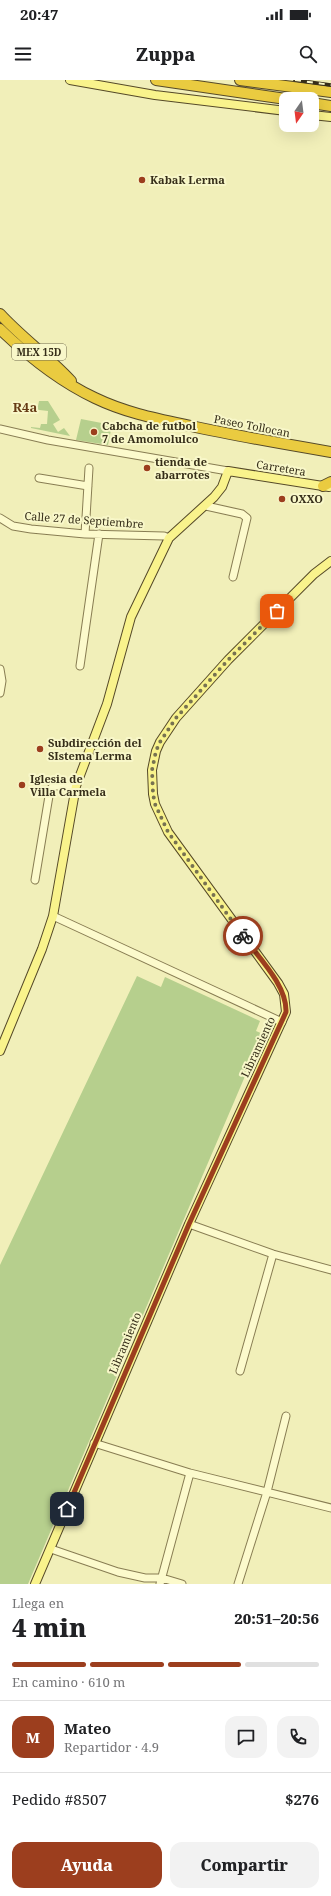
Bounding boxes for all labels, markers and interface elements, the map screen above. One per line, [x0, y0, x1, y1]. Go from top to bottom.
text: 20:47 [20, 4, 58, 24]
text: Zuppa [136, 42, 195, 66]
icon: menu [12, 43, 34, 65]
icon: search [297, 43, 319, 65]
north arrow [279, 92, 319, 132]
map controls [279, 92, 319, 132]
place label: Kabak Lerma [150, 172, 225, 187]
marker: Kabak Lerma [137, 175, 147, 185]
road number: MEX 15D [12, 344, 66, 360]
district label: R4a [13, 398, 37, 416]
street label: Paseo Tollocan [213, 411, 291, 440]
place label: Cabcha de futbol 7 de Amomolulco [102, 418, 199, 446]
marker: Cabcha de futbol 7 de Amomolulco [89, 427, 99, 437]
place label: tienda de abarrotes [155, 454, 210, 482]
street label: Carretera [255, 456, 307, 479]
marker: tienda de abarrotes [142, 463, 152, 473]
place label: OXXO [290, 491, 323, 506]
marker: OXXO [277, 494, 287, 504]
street label: Calle 27 de Septiembre [24, 508, 144, 531]
pin [260, 594, 294, 628]
icon: bag [266, 600, 288, 622]
place label: Subdirección del SIstema Lerma [48, 735, 142, 763]
marker: Subdirección del SIstema Lerma [35, 744, 45, 754]
place label: Iglesia de Villa Carmela [30, 771, 106, 799]
marker: Iglesia de Villa Carmela [17, 780, 27, 790]
courier [223, 916, 263, 956]
icon: bike [232, 925, 254, 947]
street label: Libramiento [237, 1014, 278, 1080]
street label: Libramiento [105, 1310, 144, 1376]
pin [50, 1492, 84, 1526]
icon: home [56, 1498, 78, 1520]
text: Llega en [12, 1594, 64, 1612]
text: 20:51–20:56 [234, 1608, 319, 1628]
text: 4 min [12, 1609, 87, 1645]
text: En camino · 610 m [12, 1673, 125, 1691]
button: chat [225, 1716, 267, 1758]
button: phone [277, 1716, 319, 1758]
text: Mateo [64, 1718, 111, 1738]
text: M [26, 1727, 40, 1747]
text: Repartidor · 4.9 [64, 1738, 159, 1756]
text: Pedido #8507 [12, 1789, 107, 1809]
text: $276 [285, 1789, 319, 1809]
button: Ayuda [12, 1842, 162, 1888]
button: Compartir [170, 1842, 319, 1888]

